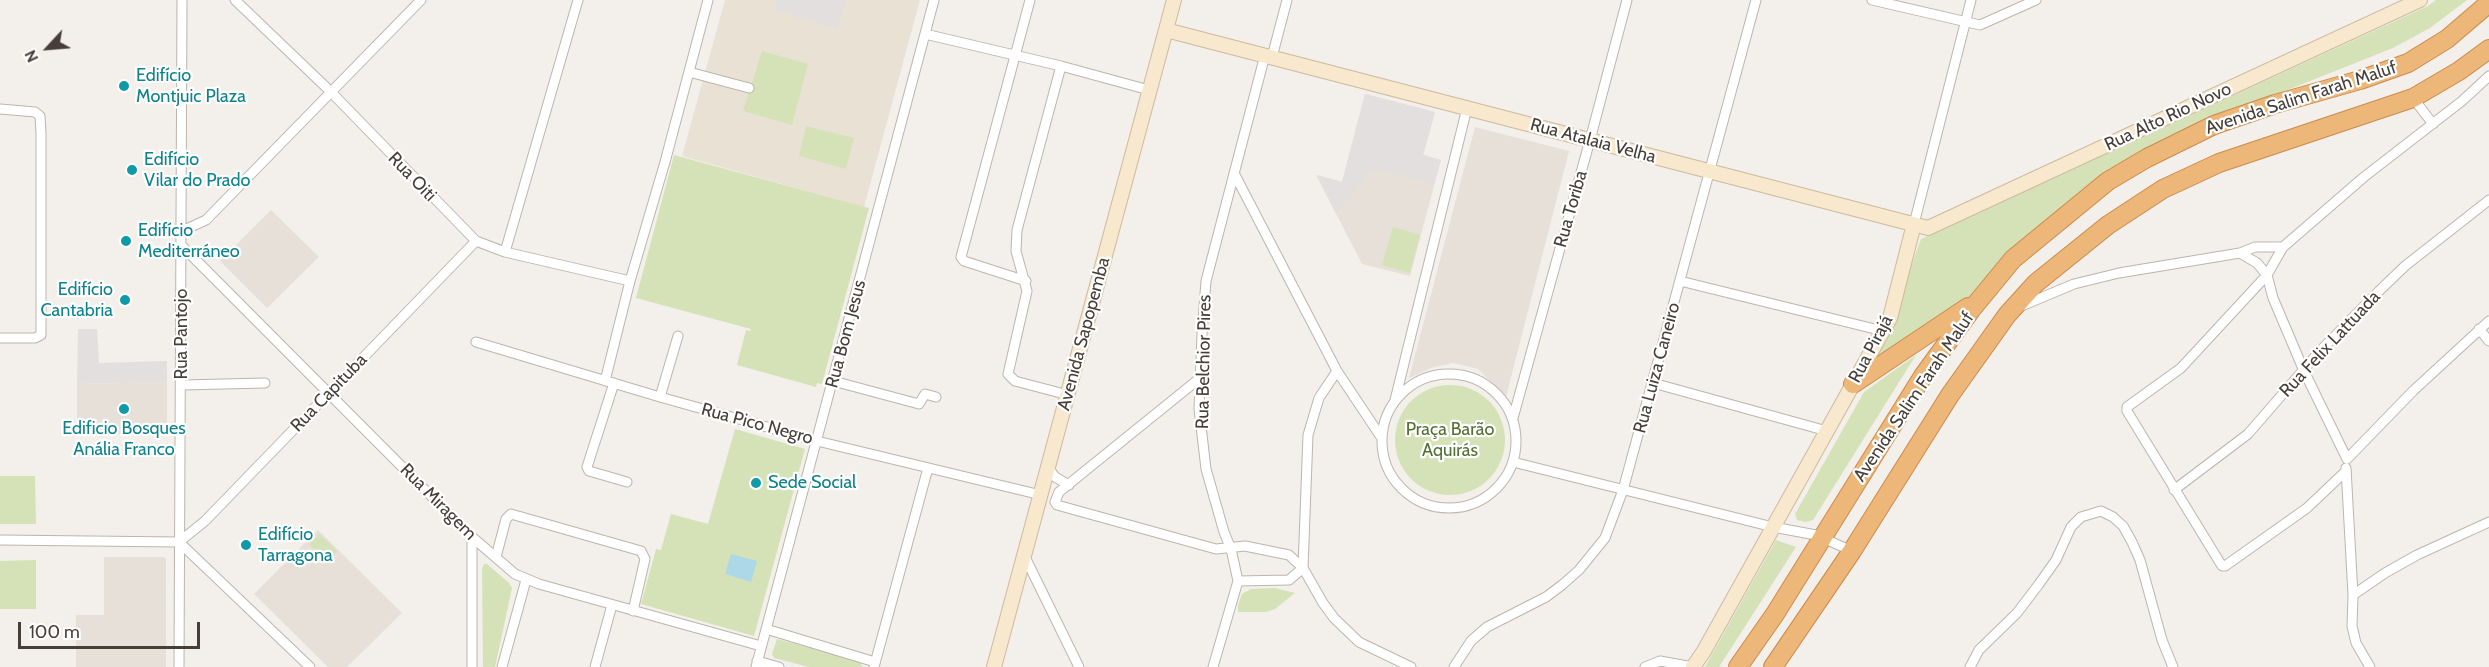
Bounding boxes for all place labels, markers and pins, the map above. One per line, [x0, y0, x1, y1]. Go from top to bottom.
place label: Edifício Montjuic Plaza [136, 65, 246, 107]
marker: Edifício Montjuic Plaza [117, 79, 131, 93]
place label: Edifício Vilar do Prado [144, 149, 250, 192]
marker: Edifício Vilar do Prado [125, 163, 139, 177]
place label: Edifício Mediterráneo [138, 220, 240, 262]
marker: Edifício Mediterráneo [119, 234, 133, 248]
place label: Edifício Cantabria [41, 279, 113, 322]
marker: Edifício Cantabria [118, 293, 132, 307]
marker: Edificio Bosques Anália Franco [117, 402, 131, 416]
place label: Edificio Bosques Anália Franco [62, 418, 186, 460]
place label: Sede Social [768, 472, 856, 494]
marker: Sede Social [749, 476, 763, 490]
place label: Edifício Tarragona [258, 524, 333, 566]
marker: Edifício Tarragona [239, 538, 253, 552]

